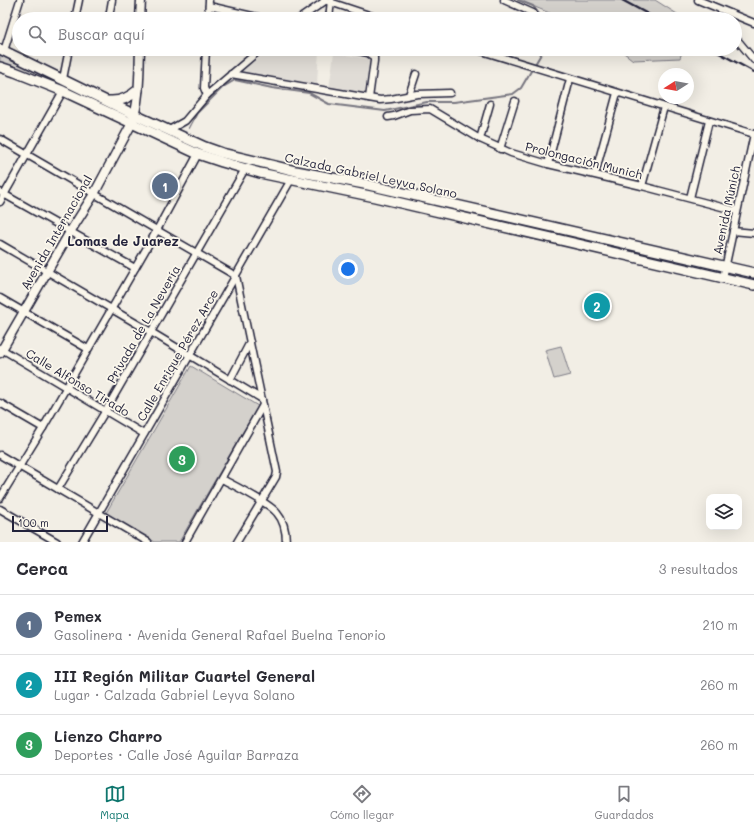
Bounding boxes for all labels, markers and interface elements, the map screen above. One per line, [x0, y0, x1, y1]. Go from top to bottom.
search box [12, 12, 742, 56]
icon: search [26, 23, 48, 45]
text: Buscar aquí [58, 24, 145, 44]
north arrow [658, 68, 694, 104]
street label: Prolongación Munich [524, 138, 645, 182]
street label: Calzada Gabriel Leyva Solano [283, 149, 459, 201]
street label: Avenida Múnich [709, 164, 743, 256]
pin: 1 [152, 171, 178, 201]
street label: Avenida Internacional [17, 172, 95, 292]
district label: Lomas de Juarez [67, 232, 179, 249]
your location [338, 259, 358, 279]
street label: Privada de La Nevería [103, 262, 183, 386]
street label: Calle Enrique Pérez Arce [133, 286, 221, 424]
pin: 2 [584, 291, 610, 321]
street label: Calle Alfonso Tirado [23, 345, 133, 419]
pin: 3 [169, 444, 195, 474]
map controls [706, 494, 742, 530]
button: layers [706, 494, 742, 530]
scale bar [12, 514, 108, 533]
text: 100 m [18, 515, 49, 530]
text: Cerca [16, 557, 68, 579]
text: 3 resultados [659, 560, 738, 577]
text: Pemex [54, 606, 102, 626]
text: 1 [26, 616, 32, 633]
text: 210 m [702, 616, 738, 633]
text: Gasolinera · Avenida General Rafael Buelna Tenorio [54, 626, 386, 643]
text: III Región Militar Cuartel General [54, 666, 315, 686]
text: 2 [25, 676, 33, 693]
text: 260 m [700, 676, 738, 693]
text: Lugar · Calzada Gabriel Leyva Solano [54, 686, 295, 703]
text: Lienzo Charro [54, 726, 162, 746]
text: 3 [25, 736, 33, 753]
text: 260 m [700, 736, 738, 753]
text: Deportes · Calle José Aguilar Barraza [54, 746, 299, 763]
tab: Mapa [100, 783, 129, 822]
tab: Cómo llegar [330, 783, 394, 822]
tab: Guardados [595, 783, 654, 822]

